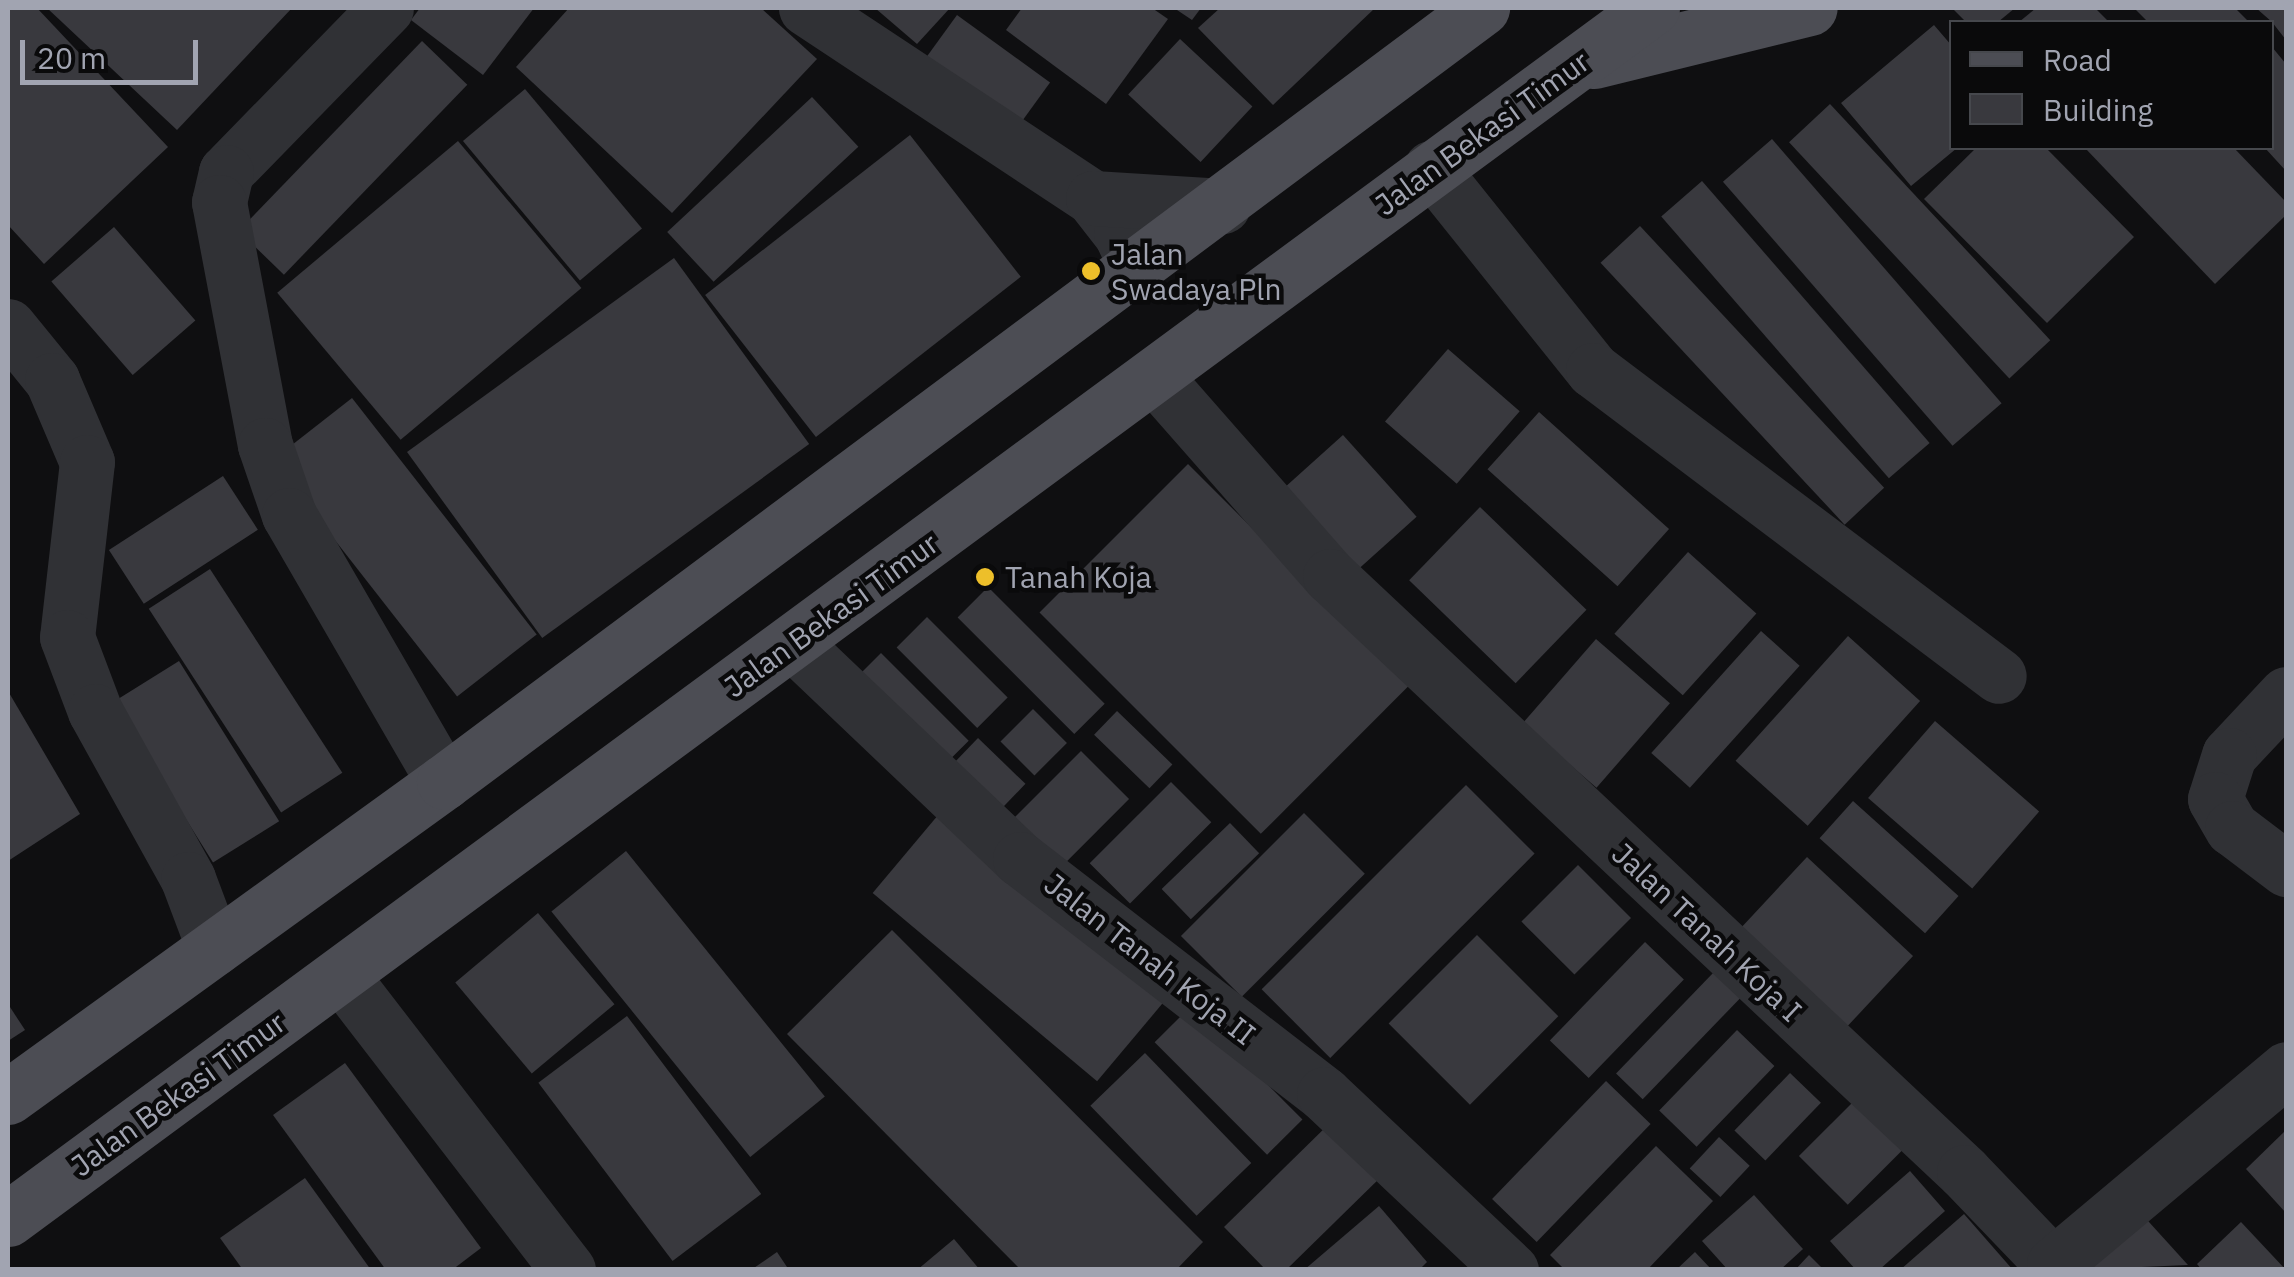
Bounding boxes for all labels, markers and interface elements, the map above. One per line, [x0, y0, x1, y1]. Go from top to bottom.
scale bar [25, 20, 202, 82]
legend [1949, 20, 2274, 150]
text: 20 m [37, 38, 106, 77]
text: Road [2043, 40, 2112, 79]
street label: Jalan Bekasi Timur [1368, 43, 1596, 223]
text: Building [2043, 90, 2153, 129]
place label: Jalan Swadaya Pln [1111, 236, 1282, 306]
marker: Jalan Swadaya Pln [1080, 260, 1102, 282]
street label: Jalan Bekasi Timur [717, 525, 945, 705]
place label: Tanah Koja [1005, 559, 1152, 595]
marker: Tanah Koja [974, 566, 996, 588]
street label: Jalan Tanah Koja I [1605, 835, 1809, 1029]
street label: Jalan Tanah Koja II [1037, 866, 1263, 1052]
street label: Jalan Bekasi Timur [64, 1004, 292, 1184]

